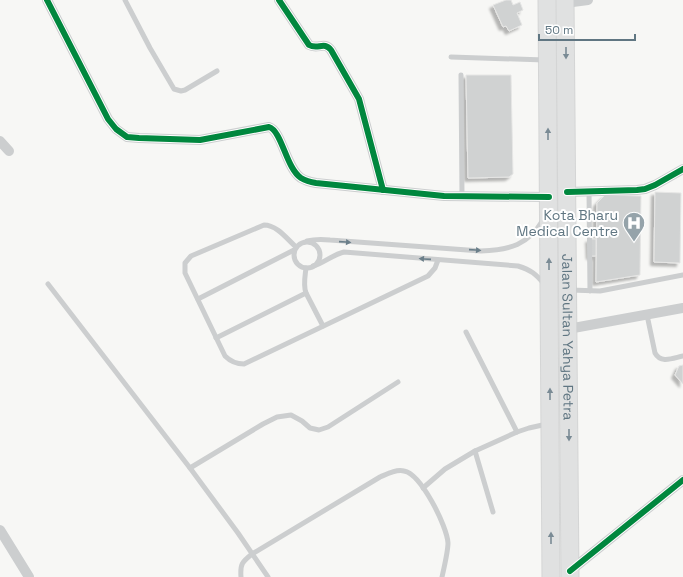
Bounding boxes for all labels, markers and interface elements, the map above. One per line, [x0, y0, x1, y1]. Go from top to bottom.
scale bar [539, 16, 635, 42]
text: 50 m [545, 22, 573, 38]
one-way arrow [563, 47, 569, 60]
one-way arrow [545, 127, 551, 140]
place label: Kota Bharu Medical Centre [516, 206, 618, 240]
hospital icon: Kota Bharu Medical Centre [621, 210, 647, 243]
one-way arrow [339, 238, 351, 245]
one-way arrow [469, 247, 481, 254]
street label: Jalan Sultan Yahya Petra [558, 254, 578, 420]
one-way arrow [419, 255, 431, 262]
one-way arrow [546, 257, 552, 270]
one-way arrow [547, 387, 553, 400]
one-way arrow [566, 429, 572, 442]
one-way arrow [548, 531, 554, 544]

